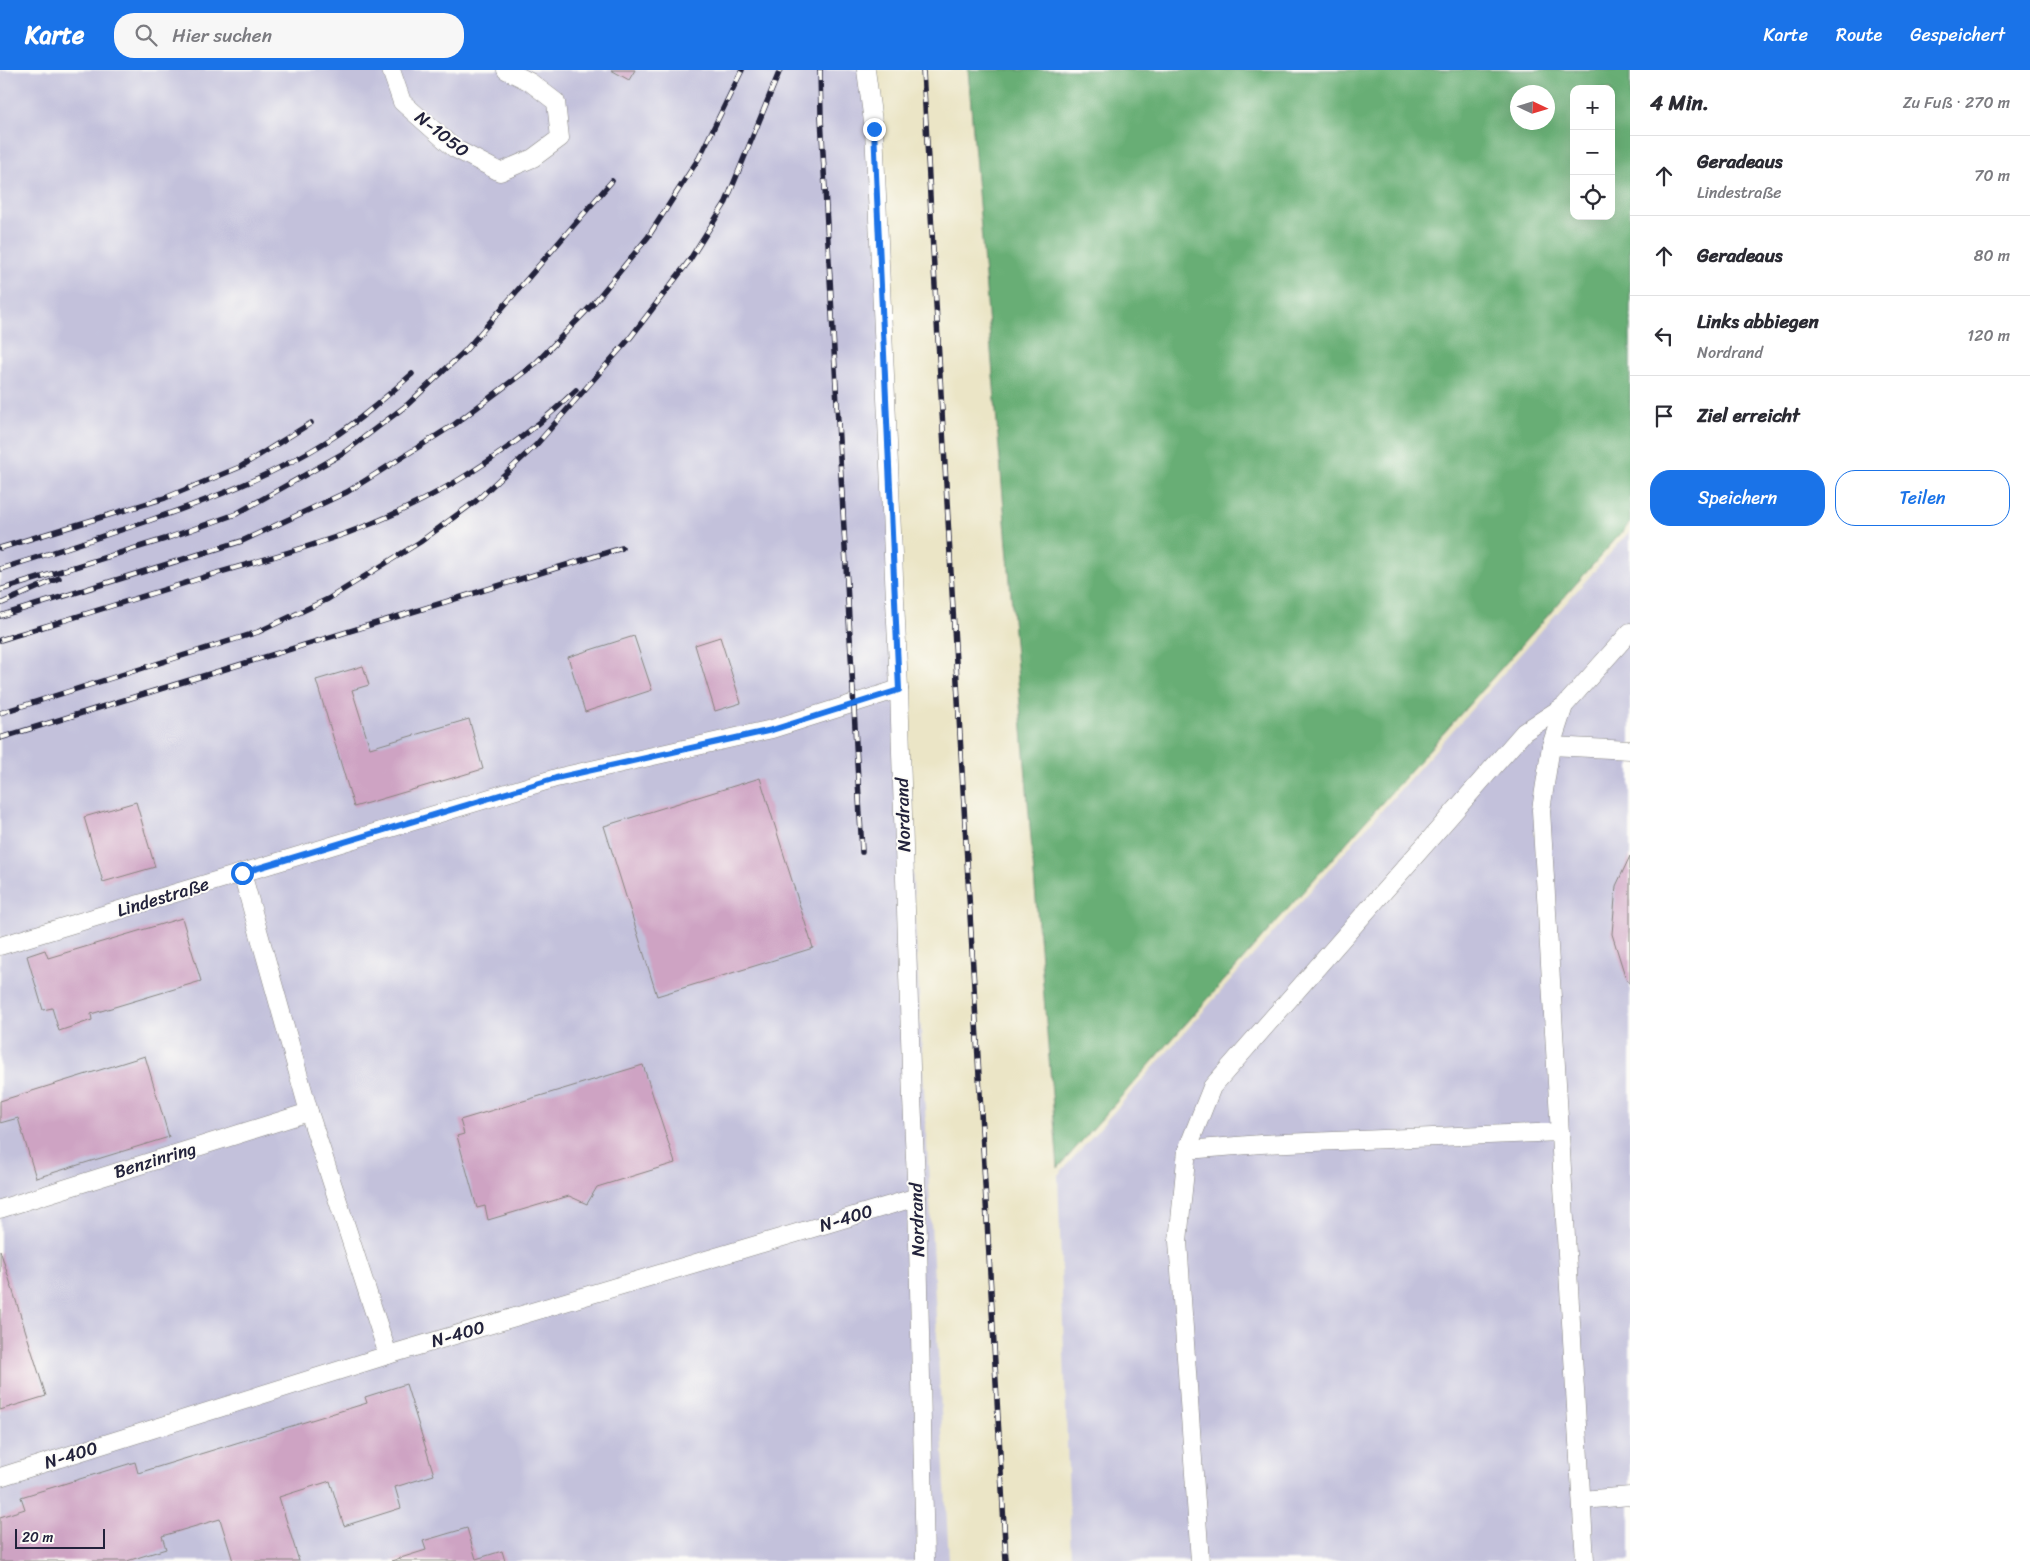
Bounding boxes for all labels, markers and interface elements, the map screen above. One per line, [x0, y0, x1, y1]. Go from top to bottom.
search box [114, 13, 464, 58]
text: Karte [25, 14, 84, 56]
text: Hier suchen [172, 19, 272, 52]
text: Karte [1763, 19, 1808, 51]
text: Route [1836, 19, 1882, 51]
text: Gespeichert [1910, 19, 2005, 51]
icon: search [132, 21, 160, 49]
text: 4 Min. [1650, 84, 1709, 122]
north arrow [1510, 85, 1555, 130]
map controls [1570, 85, 1615, 220]
button: + [1570, 85, 1615, 130]
text: Zu Fuß · 270 m [1903, 88, 2010, 117]
street label: N-1050 [408, 102, 476, 166]
route end [863, 118, 886, 141]
button: − [1570, 130, 1615, 175]
text: Geradeaus [1697, 145, 1783, 178]
text: 70 m [1974, 161, 2010, 190]
icon: ahead [1650, 162, 1678, 190]
button: locate [1570, 175, 1615, 220]
text: Lindestraße [1697, 178, 1782, 207]
text: Geradeaus [1697, 239, 1783, 272]
text: 80 m [1974, 241, 2010, 270]
icon: ahead [1650, 242, 1678, 270]
text: Links abbiegen [1697, 305, 1819, 338]
text: 120 m [1967, 321, 2010, 350]
icon: left [1650, 322, 1678, 350]
text: Nordrand [1697, 338, 1763, 367]
text: Ziel erreicht [1697, 399, 1800, 432]
icon: arrive [1650, 402, 1678, 430]
button: Speichern [1650, 470, 1825, 526]
button: Teilen [1835, 470, 2010, 526]
street label: Nordrand [886, 776, 920, 853]
route start [231, 862, 254, 885]
street label: Lindestraße [113, 868, 213, 926]
street label: Benzinring [110, 1132, 200, 1188]
street label: Nordrand [900, 1181, 934, 1258]
street label: N-400 [815, 1195, 877, 1241]
street label: N-400 [427, 1311, 489, 1357]
street label: N-400 [40, 1432, 102, 1478]
text: 20 m [22, 1525, 53, 1550]
scale bar [15, 1526, 105, 1549]

